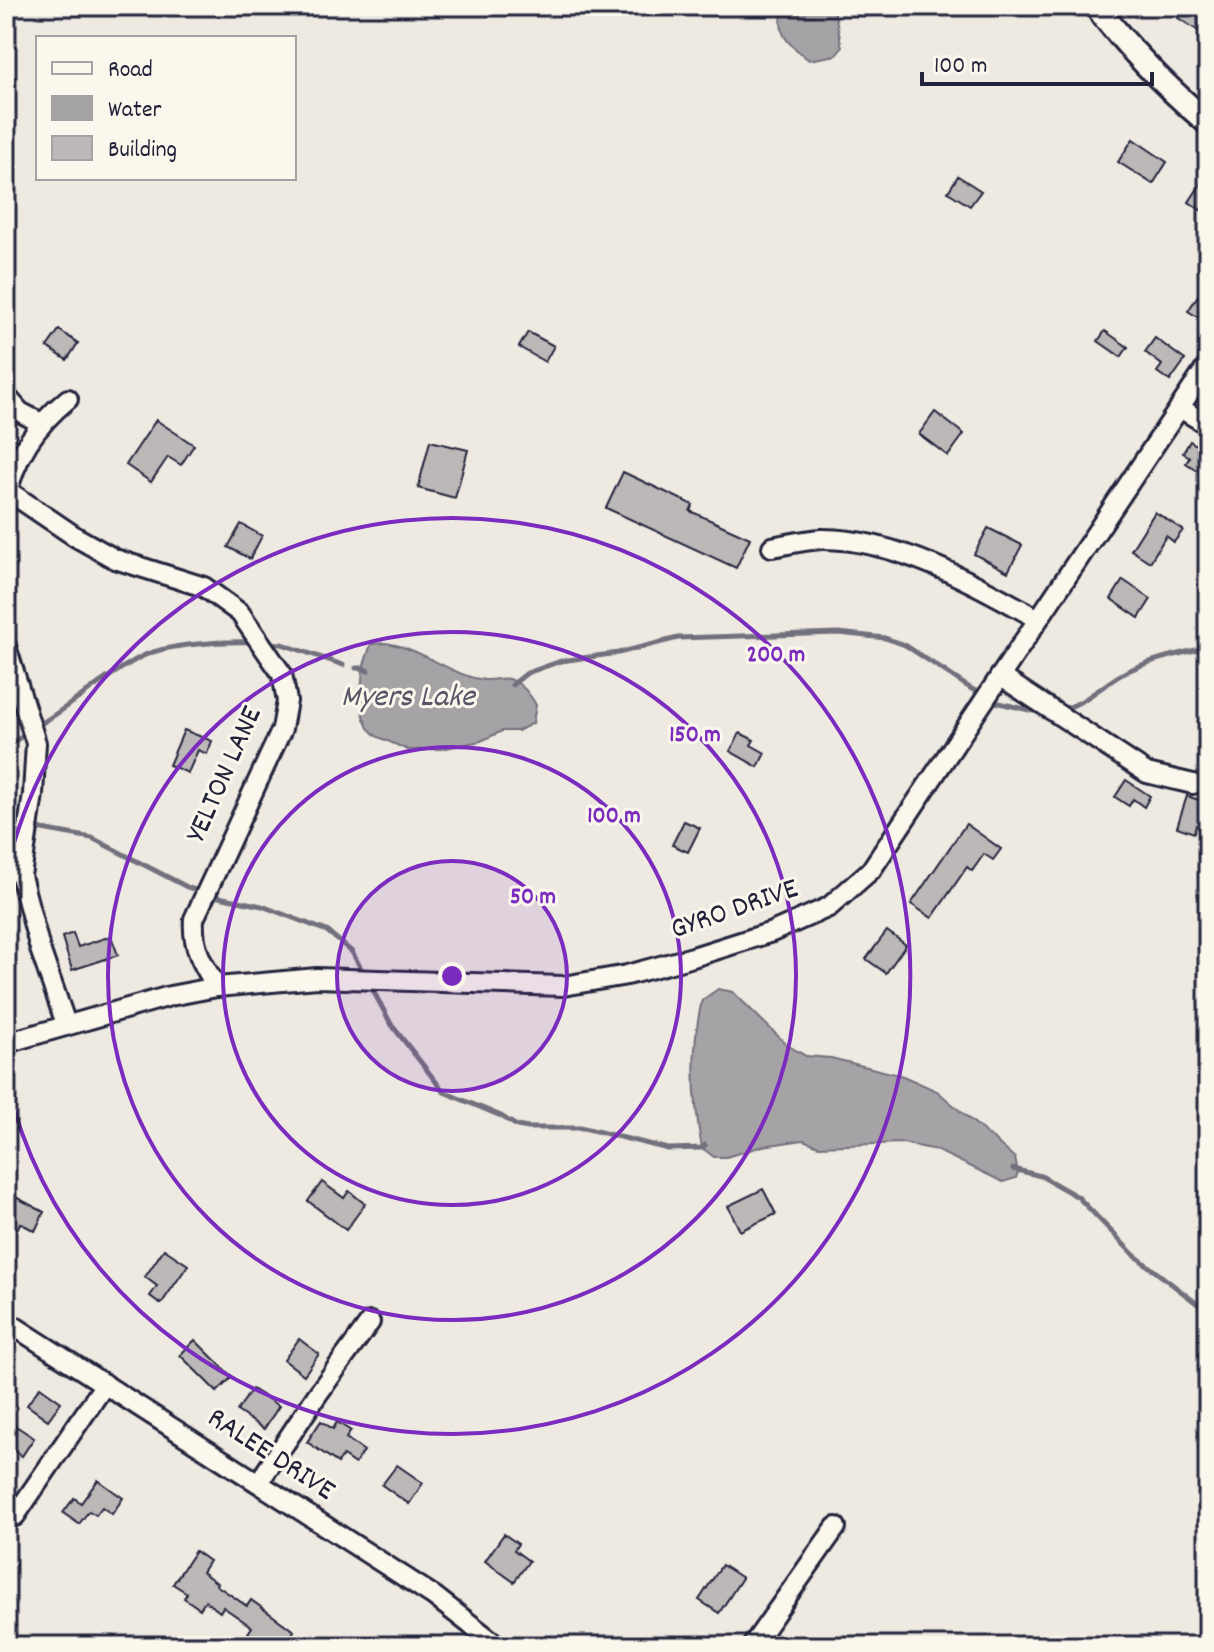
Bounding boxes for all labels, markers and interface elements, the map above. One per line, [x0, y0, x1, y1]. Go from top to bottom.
legend [36, 36, 296, 180]
scale bar [922, 36, 1152, 86]
text: 100 m [934, 50, 987, 84]
text: Road [108, 54, 153, 88]
text: Water [108, 94, 161, 128]
text: Building [108, 134, 177, 168]
text: 200 m [747, 639, 805, 673]
water label: Myers Lake [341, 676, 477, 722]
street label: YELTON LANE [177, 700, 275, 850]
text: 150 m [669, 719, 721, 753]
text: 100 m [587, 800, 641, 834]
street label: GYRO DRIVE [665, 869, 805, 953]
text: 50 m [510, 881, 556, 915]
centre of rings [438, 962, 466, 990]
street label: RALEE DRIVE [198, 1399, 343, 1514]

